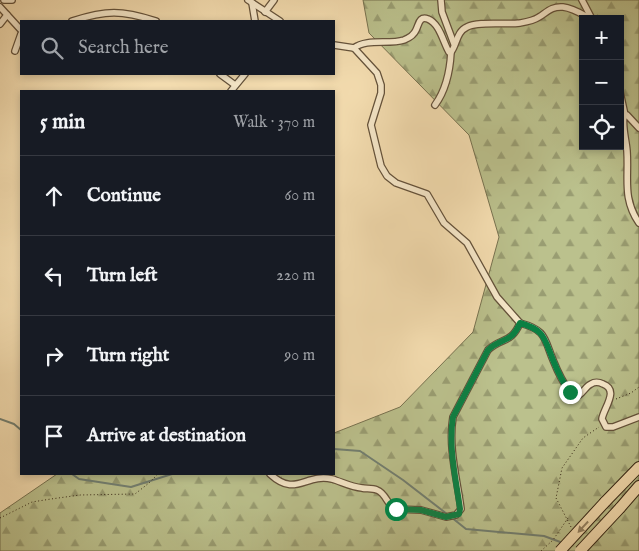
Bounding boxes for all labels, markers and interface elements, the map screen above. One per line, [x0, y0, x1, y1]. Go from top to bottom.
map controls [579, 15, 624, 150]
button: + [579, 15, 624, 60]
search box [20, 20, 335, 75]
icon: search [38, 34, 66, 62]
text: Search here [78, 36, 169, 60]
button: − [579, 60, 624, 105]
button: locate [579, 105, 624, 150]
text: 5 min [40, 109, 85, 136]
text: Walk · 370 m [233, 113, 315, 133]
icon: ahead [40, 182, 68, 210]
text: Continue [87, 184, 161, 208]
text: 60 m [285, 186, 315, 206]
icon: left [40, 262, 68, 290]
text: Turn left [87, 264, 158, 288]
text: 220 m [276, 266, 315, 286]
icon: right [40, 342, 68, 370]
text: Turn right [87, 344, 169, 368]
text: 90 m [284, 346, 315, 366]
route end [559, 381, 582, 404]
icon: arrive [40, 422, 68, 450]
text: Arrive at destination [87, 424, 246, 448]
route start [385, 498, 408, 521]
one-way arrow [577, 520, 589, 532]

